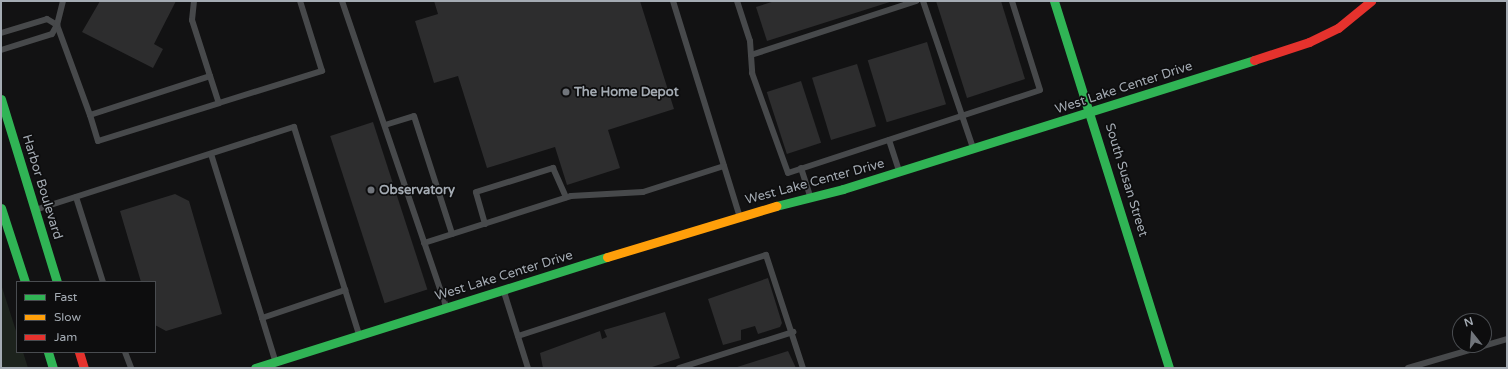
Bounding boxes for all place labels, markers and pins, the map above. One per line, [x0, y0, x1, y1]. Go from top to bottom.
place label: The Home Depot [574, 84, 679, 100]
marker: The Home Depot [561, 87, 571, 97]
place label: Observatory [379, 182, 455, 198]
marker: Observatory [366, 185, 376, 195]

